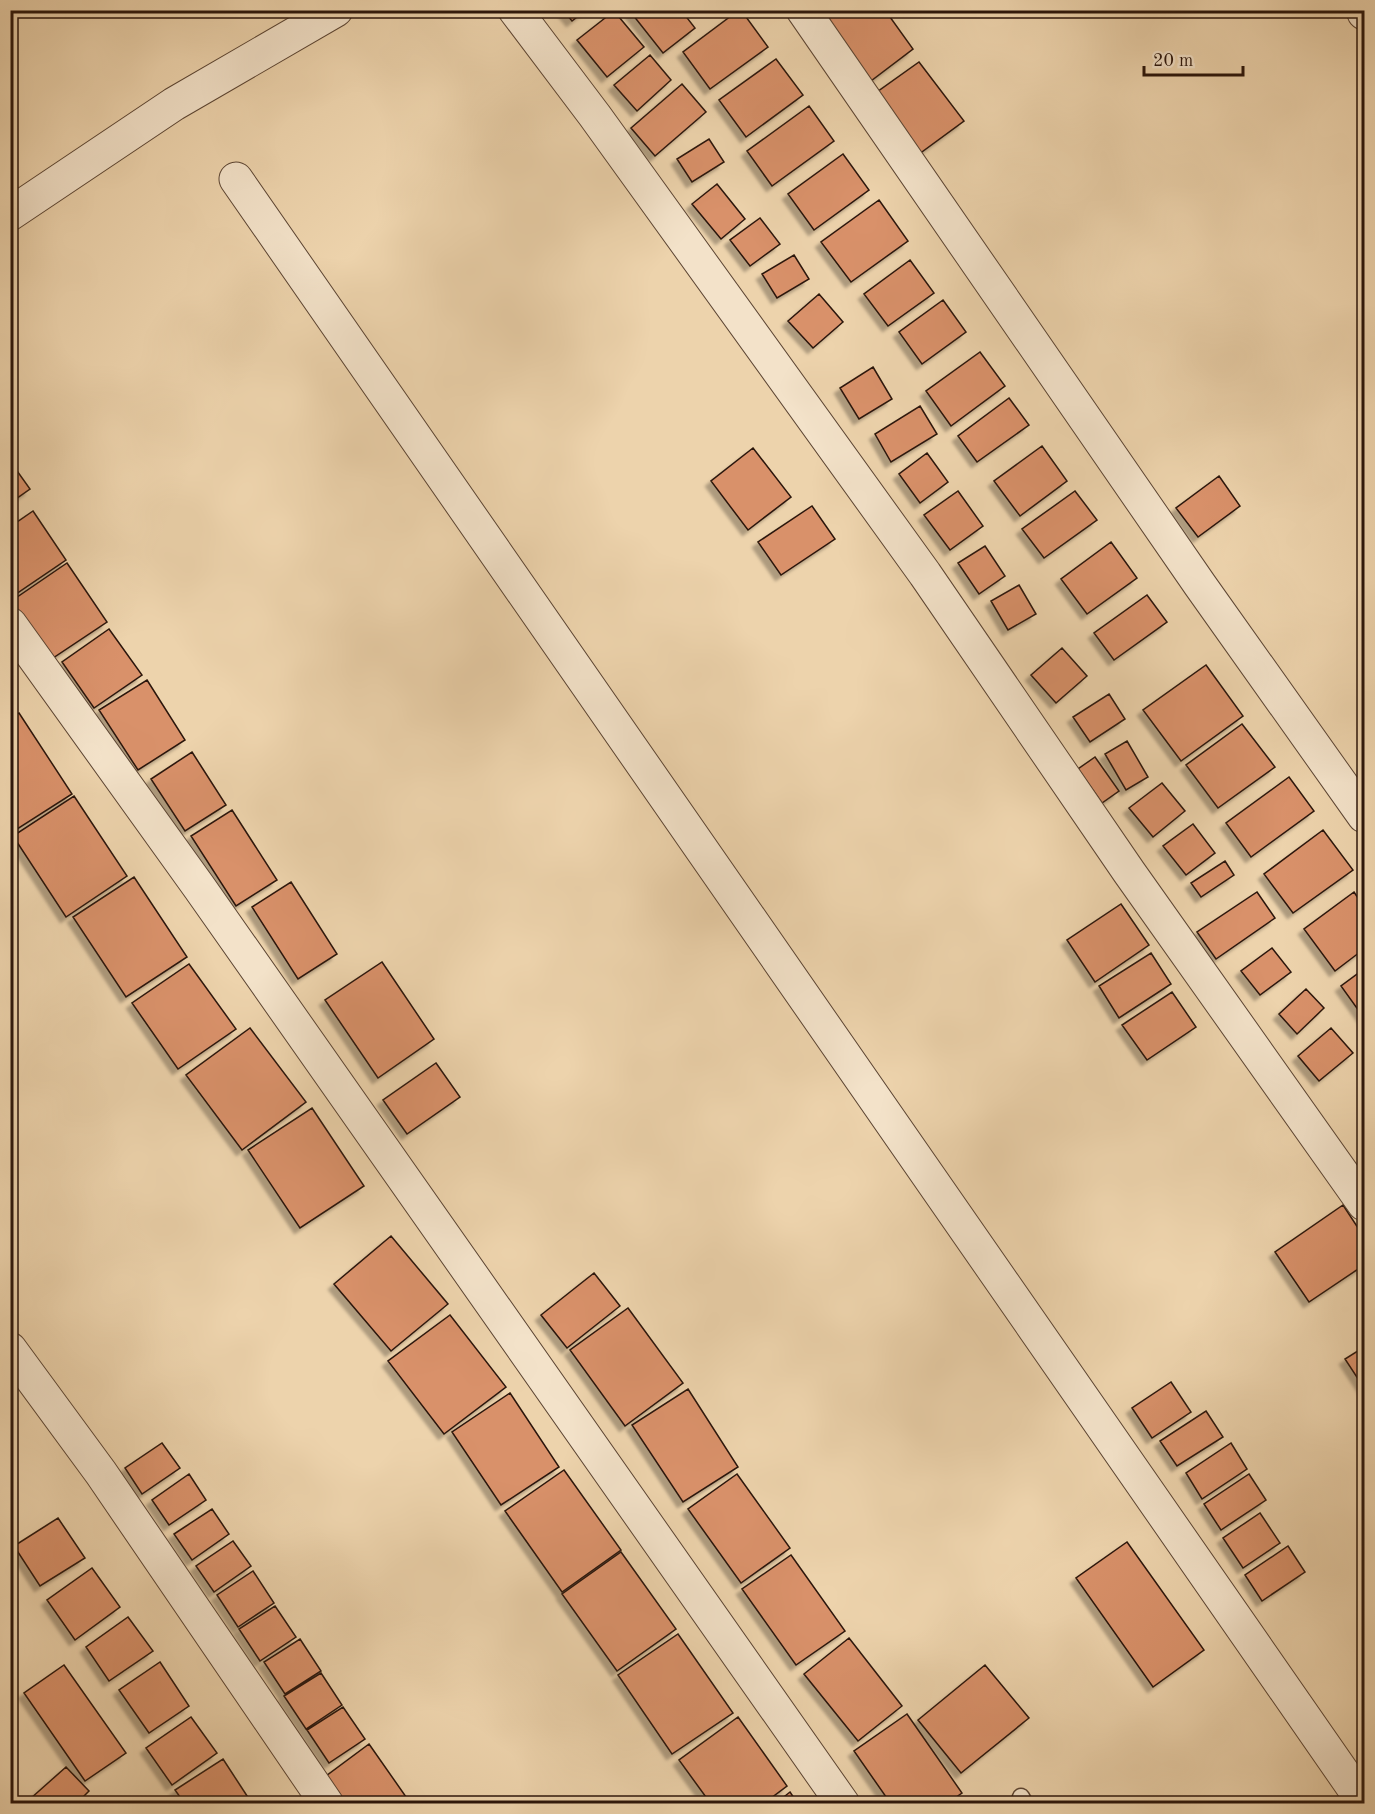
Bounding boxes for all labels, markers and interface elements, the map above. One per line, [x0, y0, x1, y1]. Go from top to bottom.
scale bar [1144, 39, 1243, 77]
text: 20 m [1153, 52, 1193, 70]

